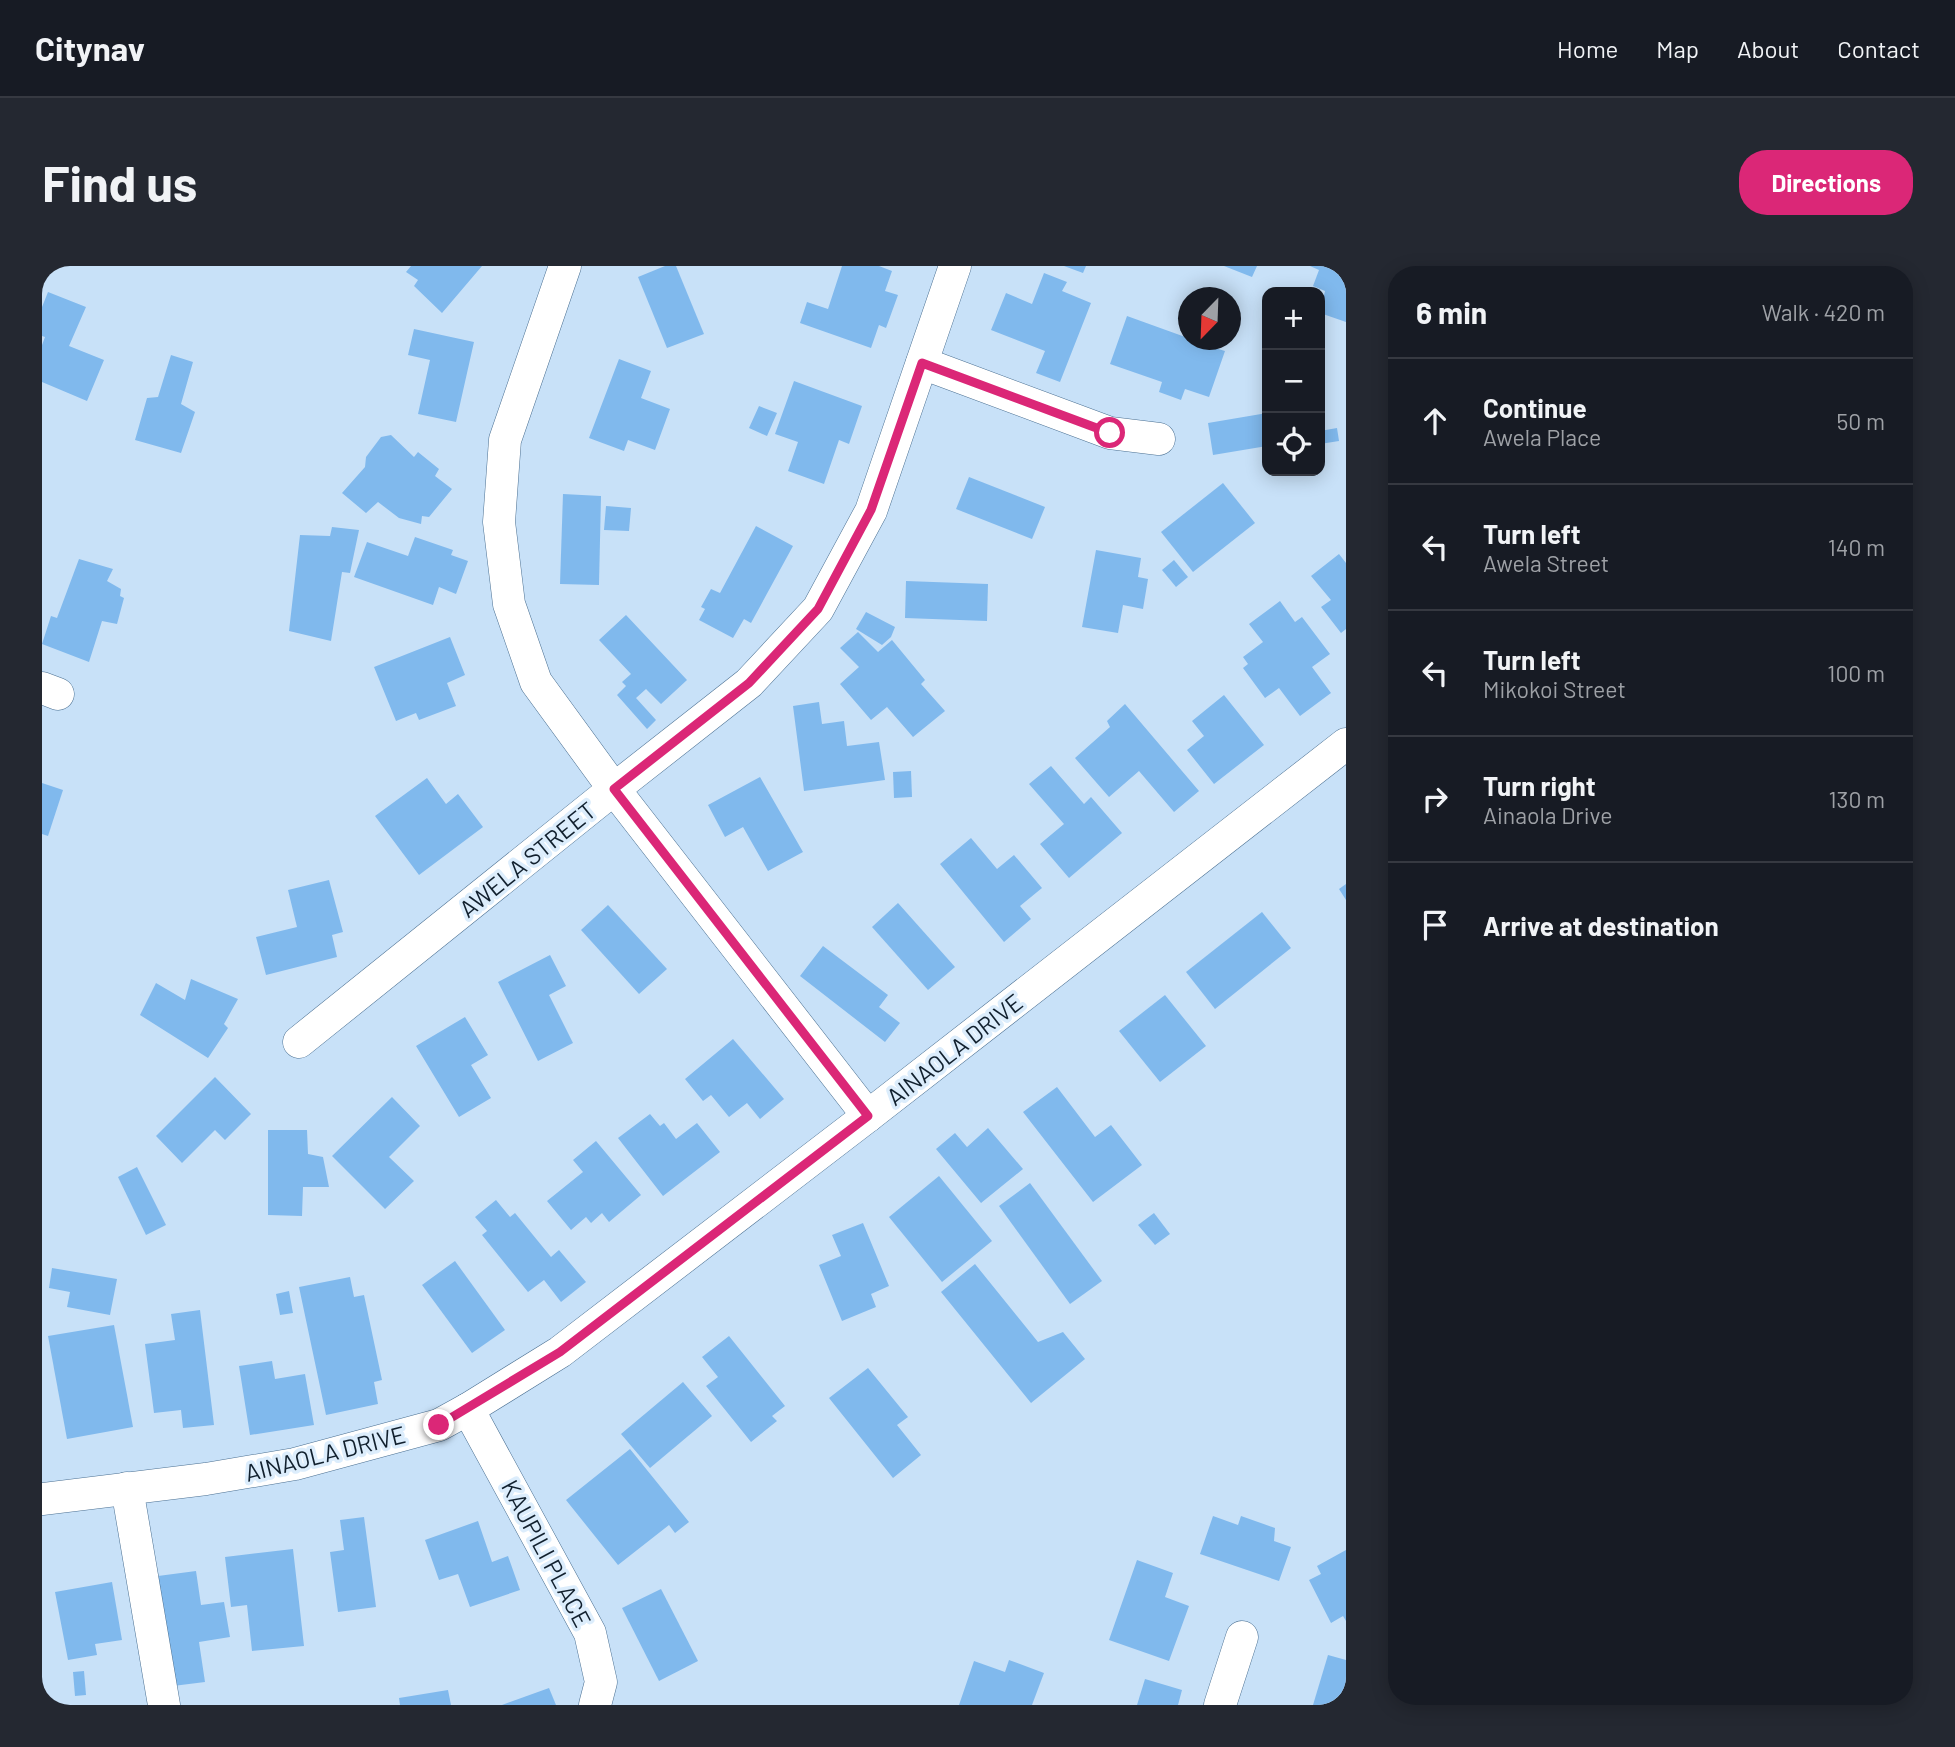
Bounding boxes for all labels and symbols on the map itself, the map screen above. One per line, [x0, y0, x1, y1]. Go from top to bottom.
north arrow [1178, 287, 1241, 350]
route start [1094, 417, 1125, 448]
street label: AWELA STREET [453, 795, 601, 923]
street label: AINAOLA DRIVE [880, 987, 1028, 1111]
route end [423, 1409, 454, 1440]
street label: AINAOLA DRIVE [242, 1419, 408, 1487]
street label: KAUPILI PLACE [496, 1474, 598, 1632]

